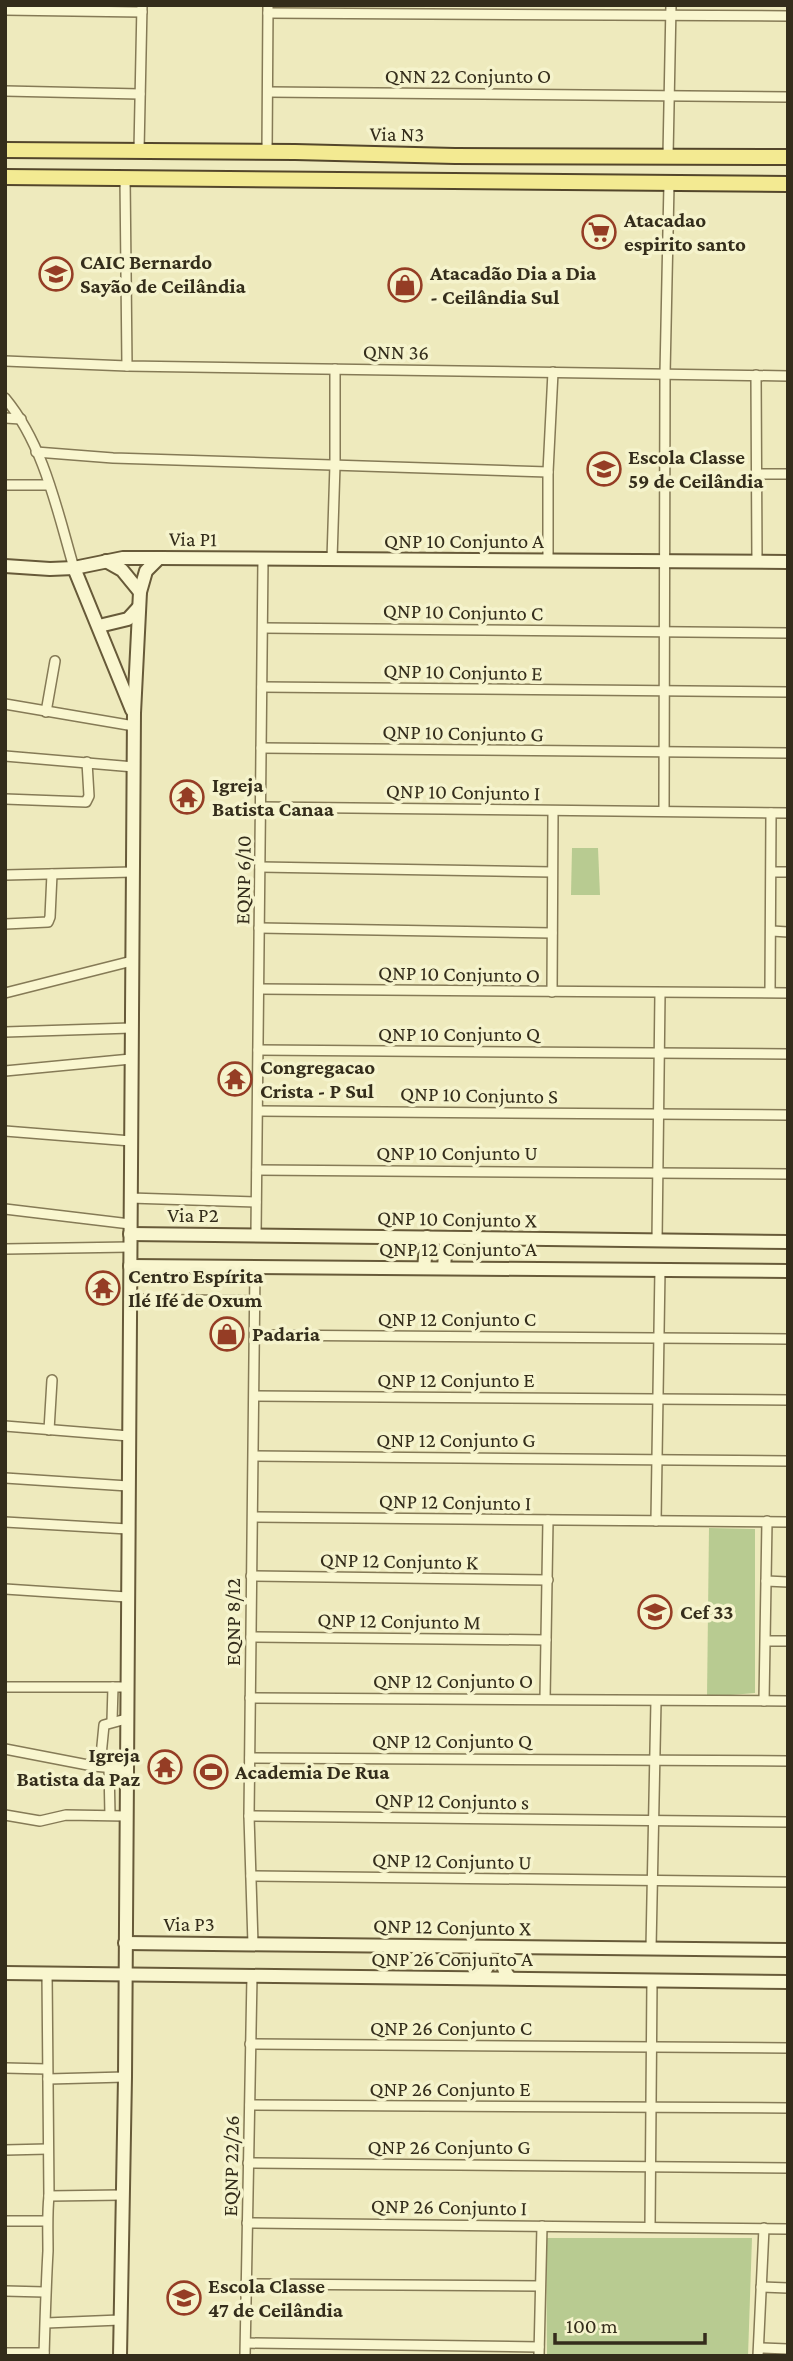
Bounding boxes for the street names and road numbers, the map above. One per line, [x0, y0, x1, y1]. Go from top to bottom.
street label: QNN 22 Conjunto O [385, 64, 551, 88]
street label: Via N3 [369, 122, 425, 146]
street label: QNN 36 [363, 339, 429, 365]
street label: Via P1 [169, 527, 217, 551]
street label: QNP 10 Conjunto A [384, 529, 544, 553]
street label: QNP 10 Conjunto C [383, 599, 543, 625]
street label: QNP 10 Conjunto E [383, 659, 543, 685]
street label: QNP 10 Conjunto G [382, 720, 544, 746]
street label: QNP 10 Conjunto I [386, 779, 540, 805]
street label: EQNP 6/10 [230, 835, 256, 925]
street label: QNP 10 Conjunto O [378, 961, 540, 987]
street label: QNP 10 Conjunto Q [378, 1022, 541, 1046]
street label: QNP 10 Conjunto S [400, 1082, 558, 1108]
street label: QNP 10 Conjunto U [376, 1141, 538, 1165]
street label: Via P2 [167, 1203, 219, 1227]
street label: QNP 10 Conjunto X [377, 1206, 537, 1232]
street label: QNP 12 Conjunto A [379, 1237, 537, 1261]
street label: QNP 12 Conjunto C [378, 1307, 536, 1331]
street label: QNP 12 Conjunto E [377, 1368, 535, 1392]
street label: QNP 12 Conjunto G [376, 1428, 536, 1452]
street label: QNP 12 Conjunto I [379, 1489, 531, 1515]
street label: QNP 12 Conjunto K [320, 1548, 479, 1574]
street label: EQNP 8/12 [221, 1578, 245, 1666]
street label: QNP 12 Conjunto M [317, 1608, 481, 1634]
street label: QNP 12 Conjunto O [373, 1669, 533, 1693]
street label: QNP 12 Conjunto Q [372, 1729, 533, 1753]
street label: QNP 12 Conjunto s [375, 1788, 529, 1814]
street label: QNP 12 Conjunto U [372, 1848, 532, 1874]
street label: Via P3 [163, 1912, 215, 1936]
street label: QNP 12 Conjunto X [373, 1914, 531, 1940]
street label: QNP 26 Conjunto A [371, 1947, 533, 1971]
street label: QNP 26 Conjunto C [370, 2016, 532, 2040]
street label: QNP 26 Conjunto E [369, 2077, 531, 2101]
street label: EQNP 22/26 [218, 2115, 244, 2217]
street label: QNP 26 Conjunto G [367, 2135, 531, 2159]
street label: QNP 26 Conjunto I [371, 2194, 527, 2220]

